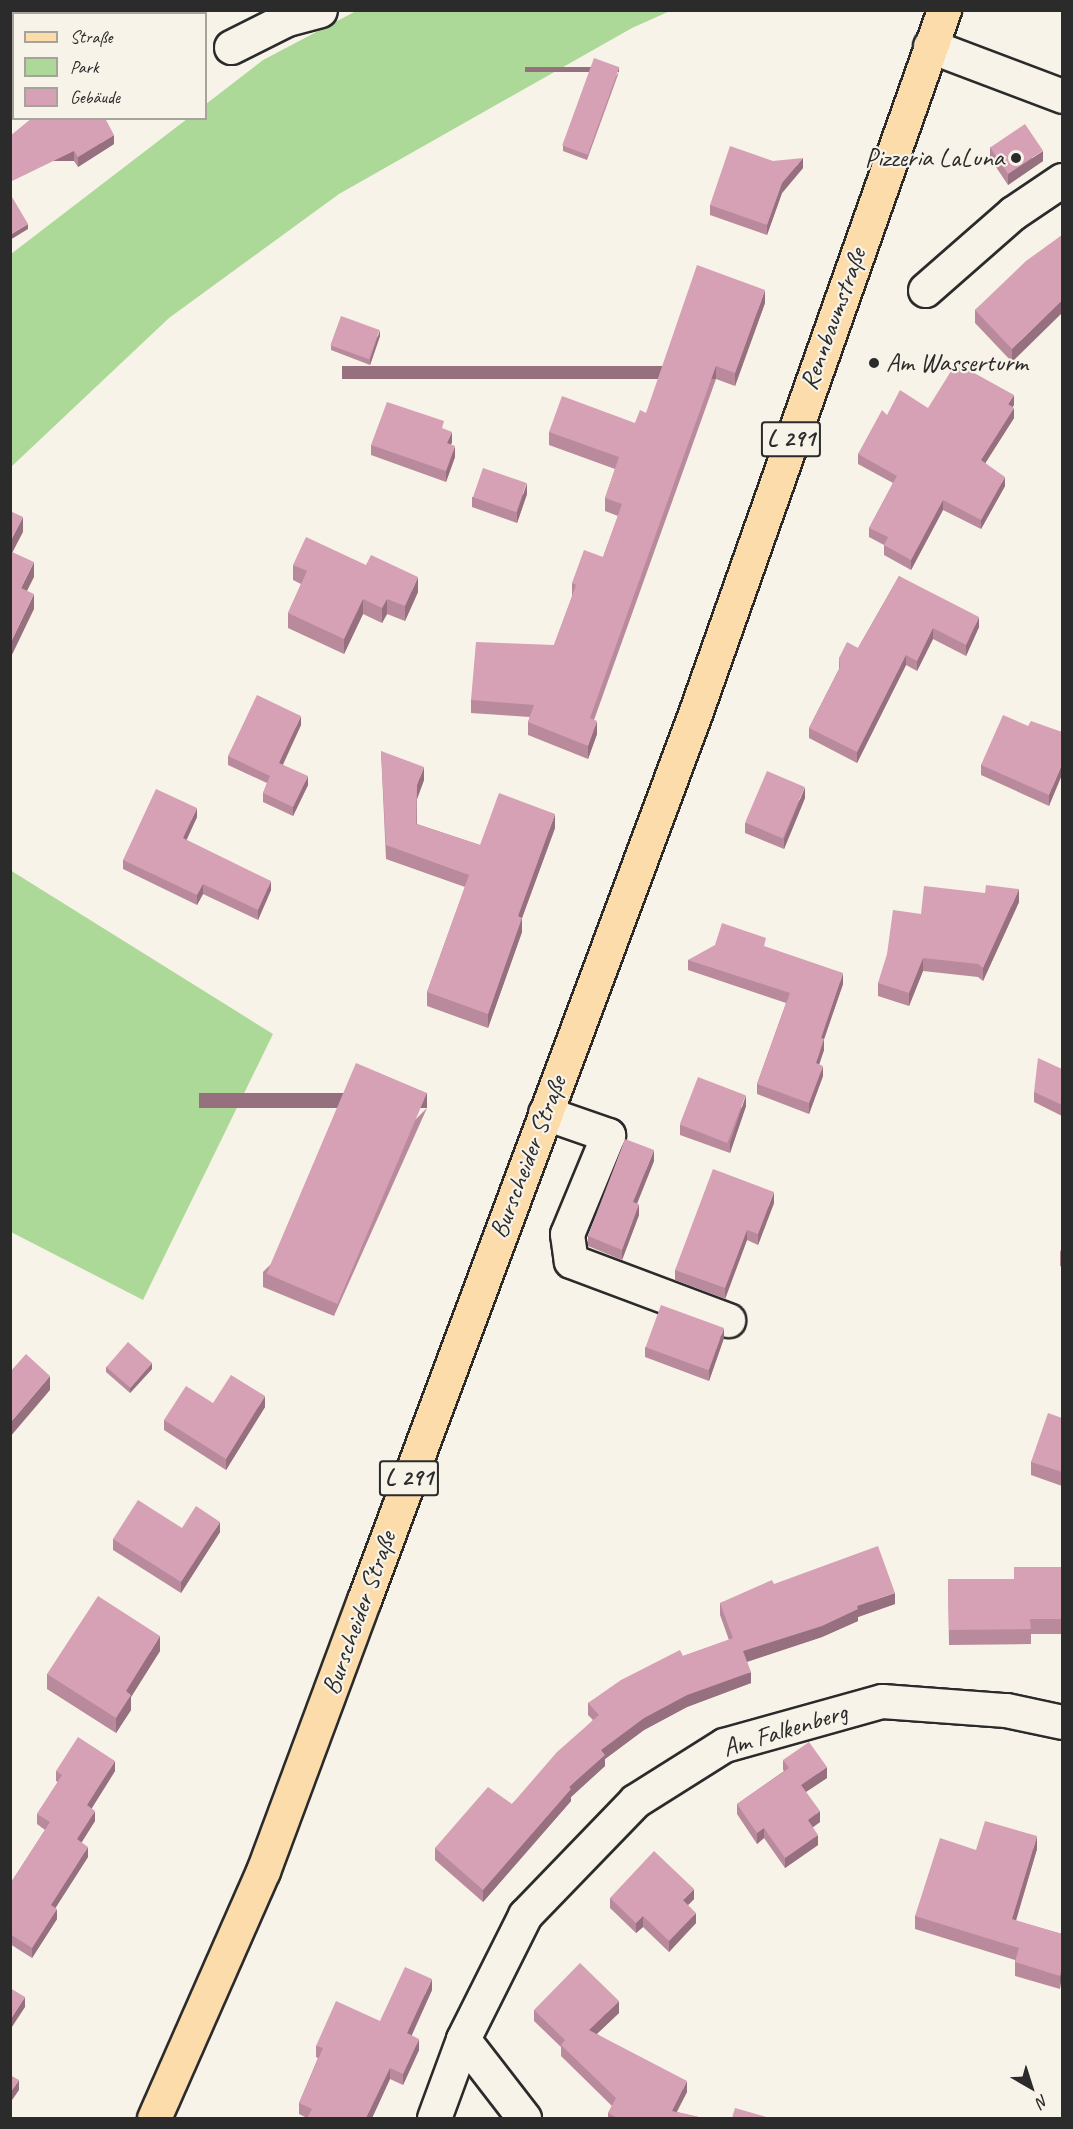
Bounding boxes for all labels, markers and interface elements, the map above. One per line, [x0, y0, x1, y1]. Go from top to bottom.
legend [12, 12, 207, 120]
text: Straße [70, 26, 112, 48]
text: Park [70, 56, 99, 78]
text: Gebäude [70, 86, 120, 108]
place label: Pizzeria LaLuna [865, 142, 1004, 174]
marker: Pizzeria LaLuna [1009, 151, 1023, 165]
street label: Rennbaumstraße [793, 244, 873, 394]
place label: Am Wasserturm [886, 347, 1028, 379]
marker: Am Wasserturm [867, 356, 881, 370]
road number: L 291 [760, 418, 822, 460]
street label: Burscheider Straße [483, 1071, 573, 1243]
road number: L 291 [378, 1457, 440, 1499]
street label: Burscheider Straße [315, 1527, 403, 1699]
street label: Am Falkenberg [719, 1696, 851, 1764]
north arrow [1001, 2057, 1061, 2117]
text: N [1032, 2090, 1052, 2112]

